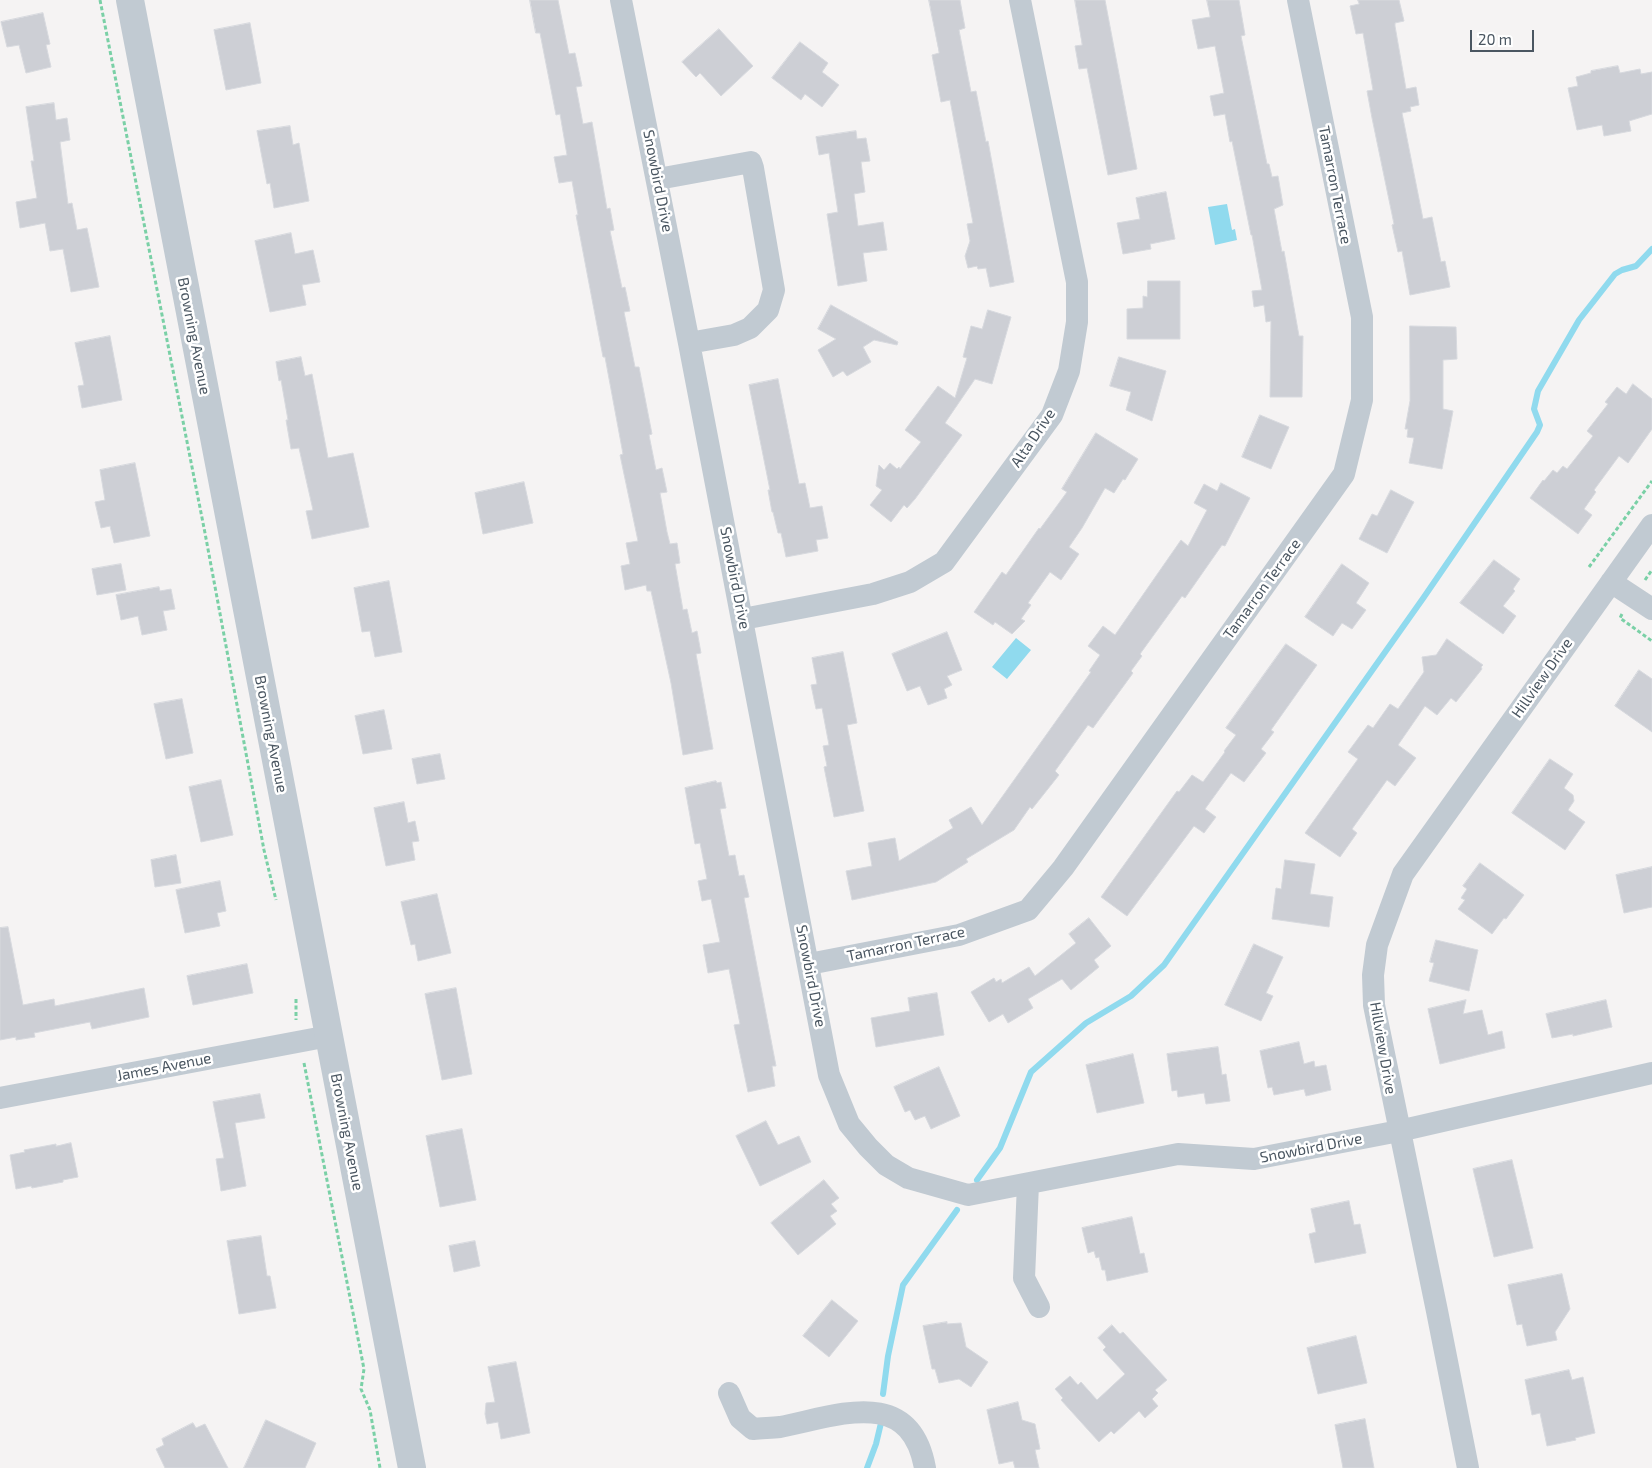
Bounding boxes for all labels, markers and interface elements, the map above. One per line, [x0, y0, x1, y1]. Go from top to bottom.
scale bar [1472, 20, 1536, 52]
text: 20 m [1478, 30, 1512, 48]
street label: Tamarron Terrace [1315, 124, 1355, 246]
street label: Snowbird Drive [639, 128, 677, 234]
street label: Browning Avenue [174, 276, 214, 396]
street label: Alta Drive [1007, 405, 1059, 471]
street label: Snowbird Drive [716, 525, 754, 631]
street label: Tamarron Terrace [1219, 535, 1305, 643]
street label: Hillview Drive [1508, 635, 1576, 721]
street label: Browning Avenue [251, 674, 291, 794]
street label: Snowbird Drive [792, 923, 830, 1029]
street label: Tamarron Terrace [845, 923, 967, 965]
street label: Hillview Drive [1366, 1000, 1400, 1096]
street label: James Avenue [115, 1049, 213, 1085]
street label: Browning Avenue [327, 1072, 367, 1192]
street label: Snowbird Drive [1258, 1129, 1364, 1167]

